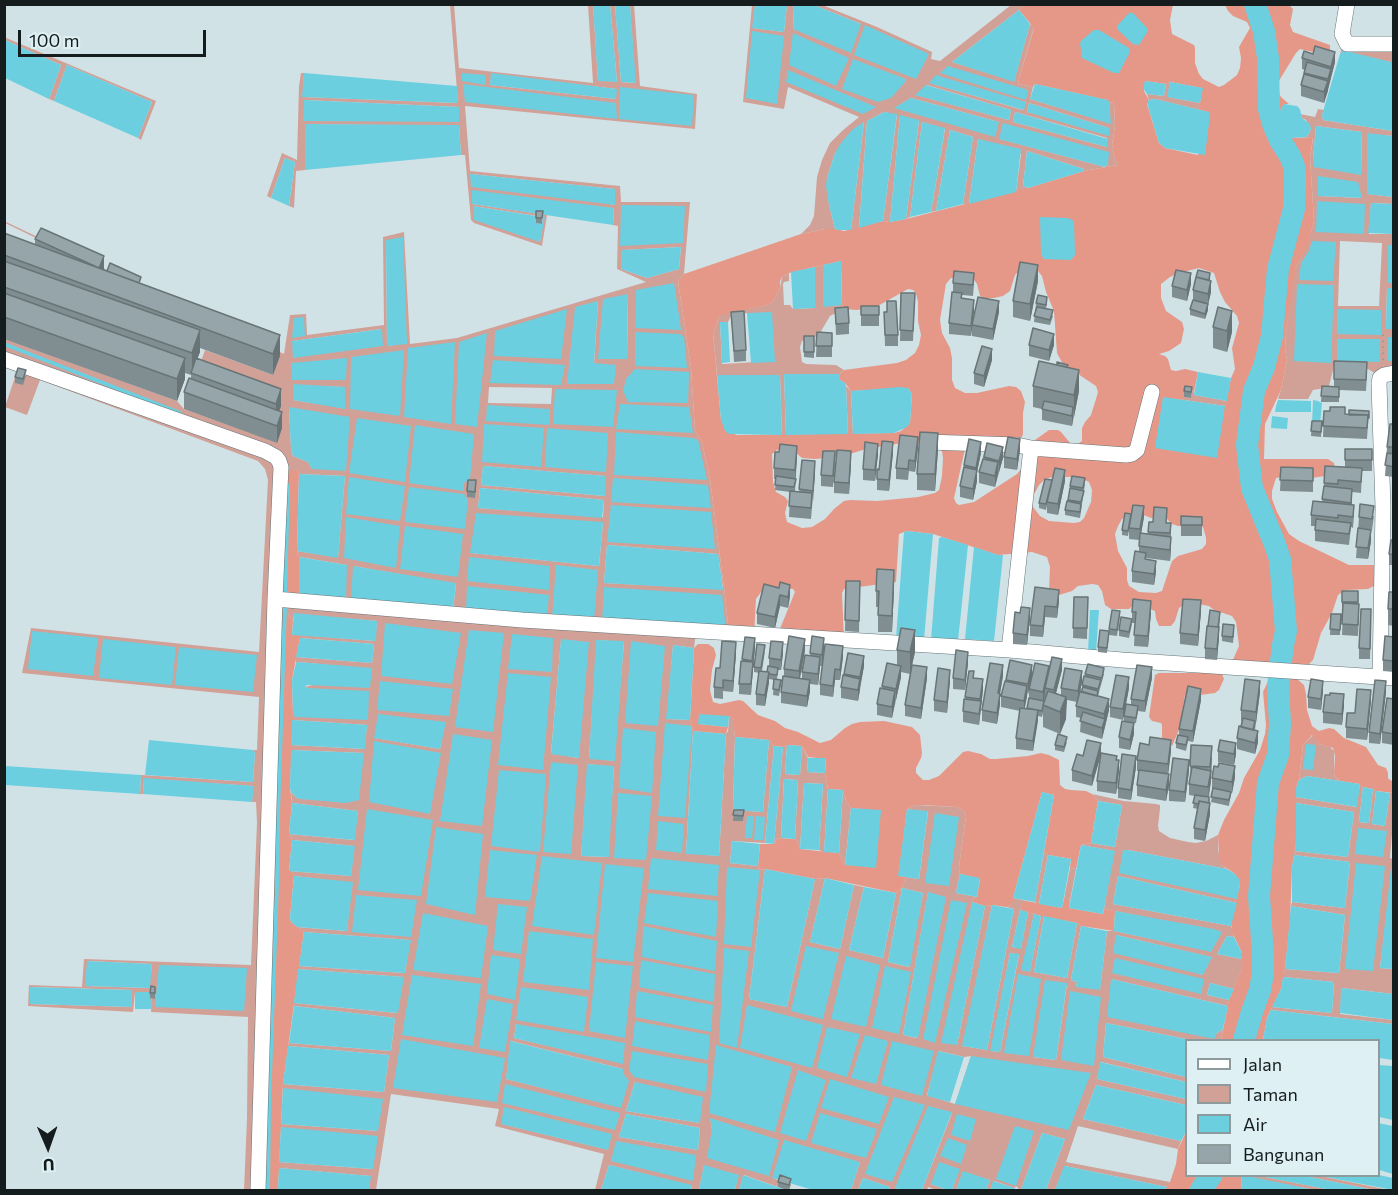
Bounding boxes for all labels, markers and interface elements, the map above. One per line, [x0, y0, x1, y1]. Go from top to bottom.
scale bar [21, 18, 208, 56]
text: 100 m [29, 29, 79, 51]
legend [1185, 1039, 1380, 1177]
text: Jalan [1243, 1053, 1282, 1075]
text: Taman [1243, 1083, 1298, 1105]
text: Air [1243, 1113, 1267, 1135]
north arrow [18, 1117, 78, 1177]
text: Bangunan [1243, 1143, 1324, 1165]
text: U [42, 1156, 55, 1175]

